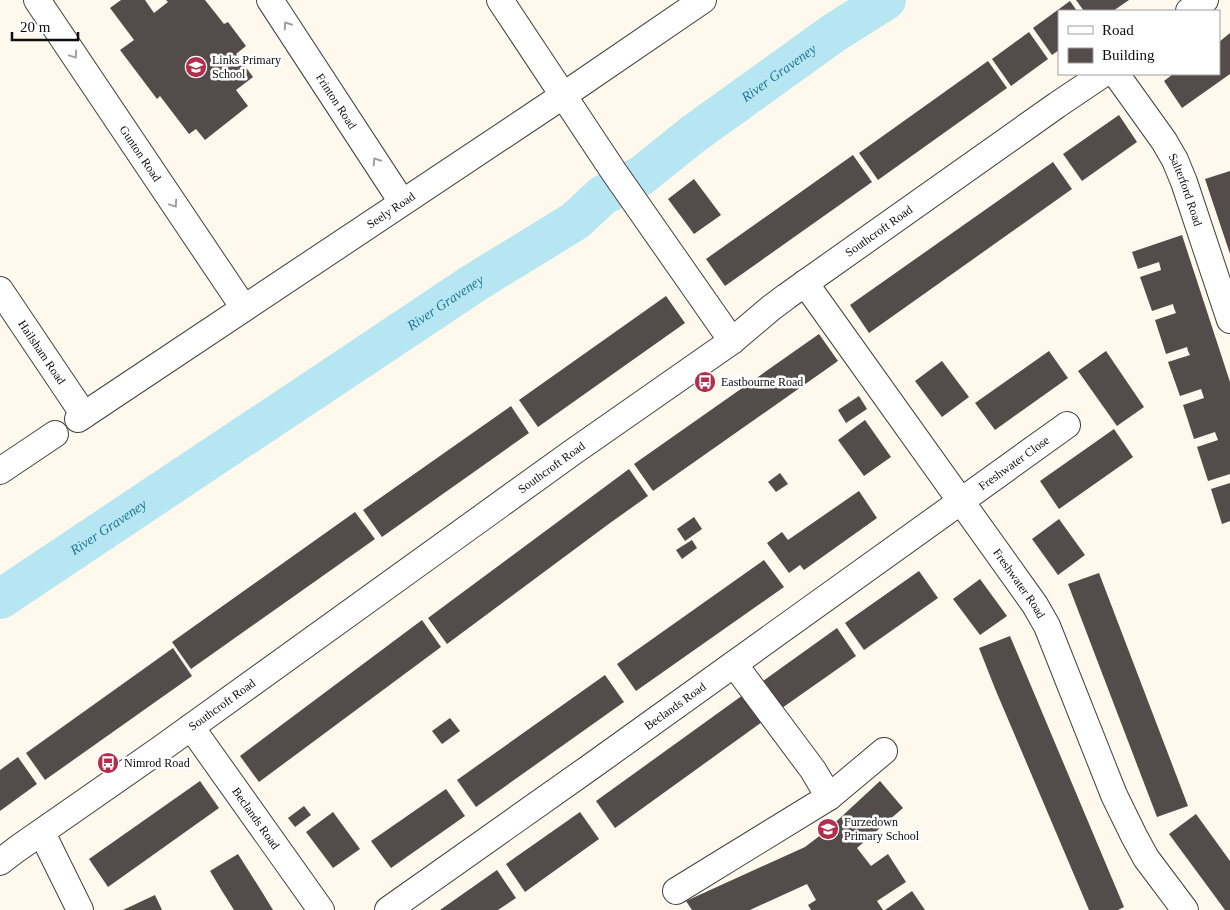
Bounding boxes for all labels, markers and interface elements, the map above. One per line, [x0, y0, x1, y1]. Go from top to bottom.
scale bar [12, 10, 79, 42]
legend [1058, 10, 1220, 75]
text: 20 m [20, 19, 51, 35]
one-way arrow [284, 22, 293, 31]
text: Road [1102, 22, 1134, 38]
water label: River Graveney [738, 40, 819, 105]
text: Building [1102, 47, 1155, 63]
one-way arrow [68, 49, 77, 59]
place label: Links Primary School [212, 53, 281, 81]
school or university icon: Links Primary School [184, 55, 208, 79]
street label: Frinton Road [313, 71, 359, 132]
street label: Gunton Road [116, 123, 164, 184]
street label: Salterford Road [1166, 151, 1205, 228]
one-way arrow [373, 158, 382, 167]
street label: Seely Road [364, 189, 418, 232]
one-way arrow [168, 198, 177, 208]
street label: Southcroft Road [842, 203, 915, 260]
water label: River Graveney [403, 271, 487, 334]
street label: Hailsham Road [15, 317, 68, 387]
bus stop icon: Eastbourne Road [693, 370, 717, 394]
place label: Eastbourne Road [721, 375, 803, 389]
street label: Freshwater Close [976, 433, 1052, 493]
street label: Southcroft Road [515, 439, 588, 496]
water label: River Graveney [66, 496, 150, 558]
street label: Freshwater Road [990, 546, 1048, 621]
street label: Southcroft Road [186, 676, 258, 734]
street label: Beclands Road [642, 679, 709, 733]
bus stop icon: Nimrod Road [96, 751, 120, 775]
place label: Nimrod Road [124, 756, 190, 770]
street label: Beclands Road [229, 785, 283, 852]
place label: Furzedown Primary School [844, 815, 920, 843]
school or university icon: Furzedown Primary School [816, 817, 840, 841]

